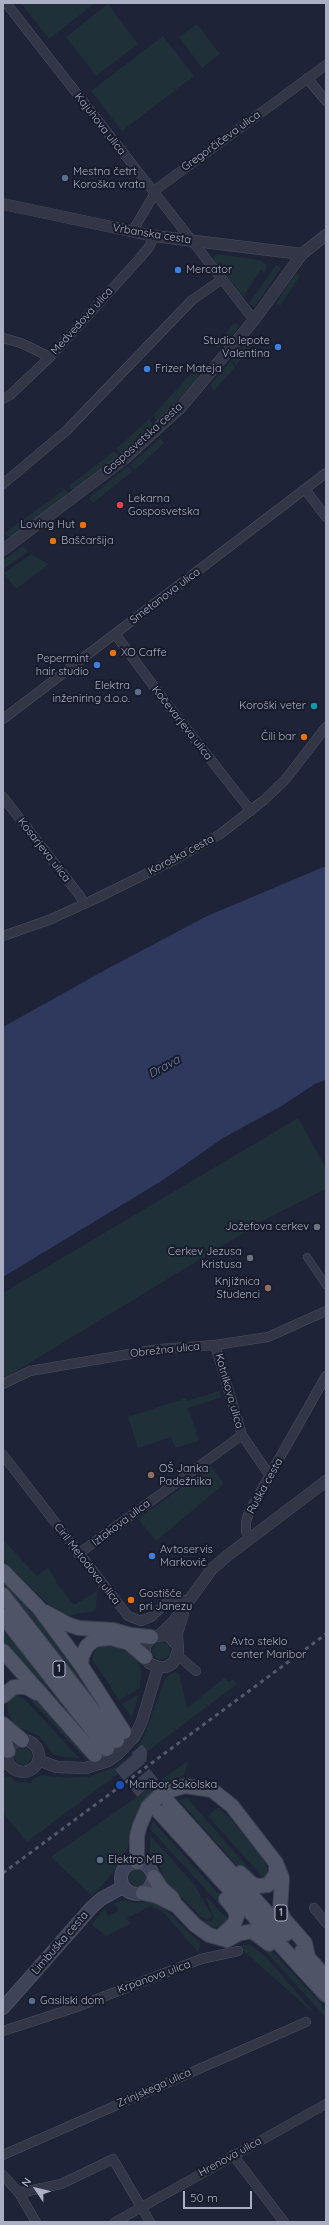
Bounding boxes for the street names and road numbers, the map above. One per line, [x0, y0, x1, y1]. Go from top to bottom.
street label: Kajuhova ulica [72, 90, 128, 158]
street label: Gregorčičeva ulica [179, 108, 263, 174]
street label: Vrbanska cesta [112, 221, 192, 247]
street label: Medvedova ulica [48, 285, 116, 357]
street label: Gosposvetska cesta [101, 400, 185, 478]
street label: Smetanova ulica [127, 565, 203, 627]
street label: Kočevarjeva ulica [149, 683, 215, 763]
street label: Kosarjeva ulica [15, 815, 73, 885]
street label: Koroška cesta [146, 832, 216, 878]
street label: Obrežna ulica [129, 1340, 201, 1360]
street label: Kotnikova ulica [212, 1352, 246, 1430]
street label: Ruška cesta [244, 1456, 286, 1516]
street label: Iztokova ulica [89, 1497, 153, 1549]
street label: Ciril Metodova ulica [51, 1521, 123, 1607]
road number: 1 [53, 1661, 65, 1677]
road number: 1 [275, 1905, 287, 1921]
street label: Limbuška cesta [29, 1909, 91, 1977]
street label: Krpanova ulica [116, 1958, 192, 1996]
street label: Zrinjskega ulica [115, 2066, 193, 2110]
street label: Hrenova ulica [196, 2134, 264, 2180]

